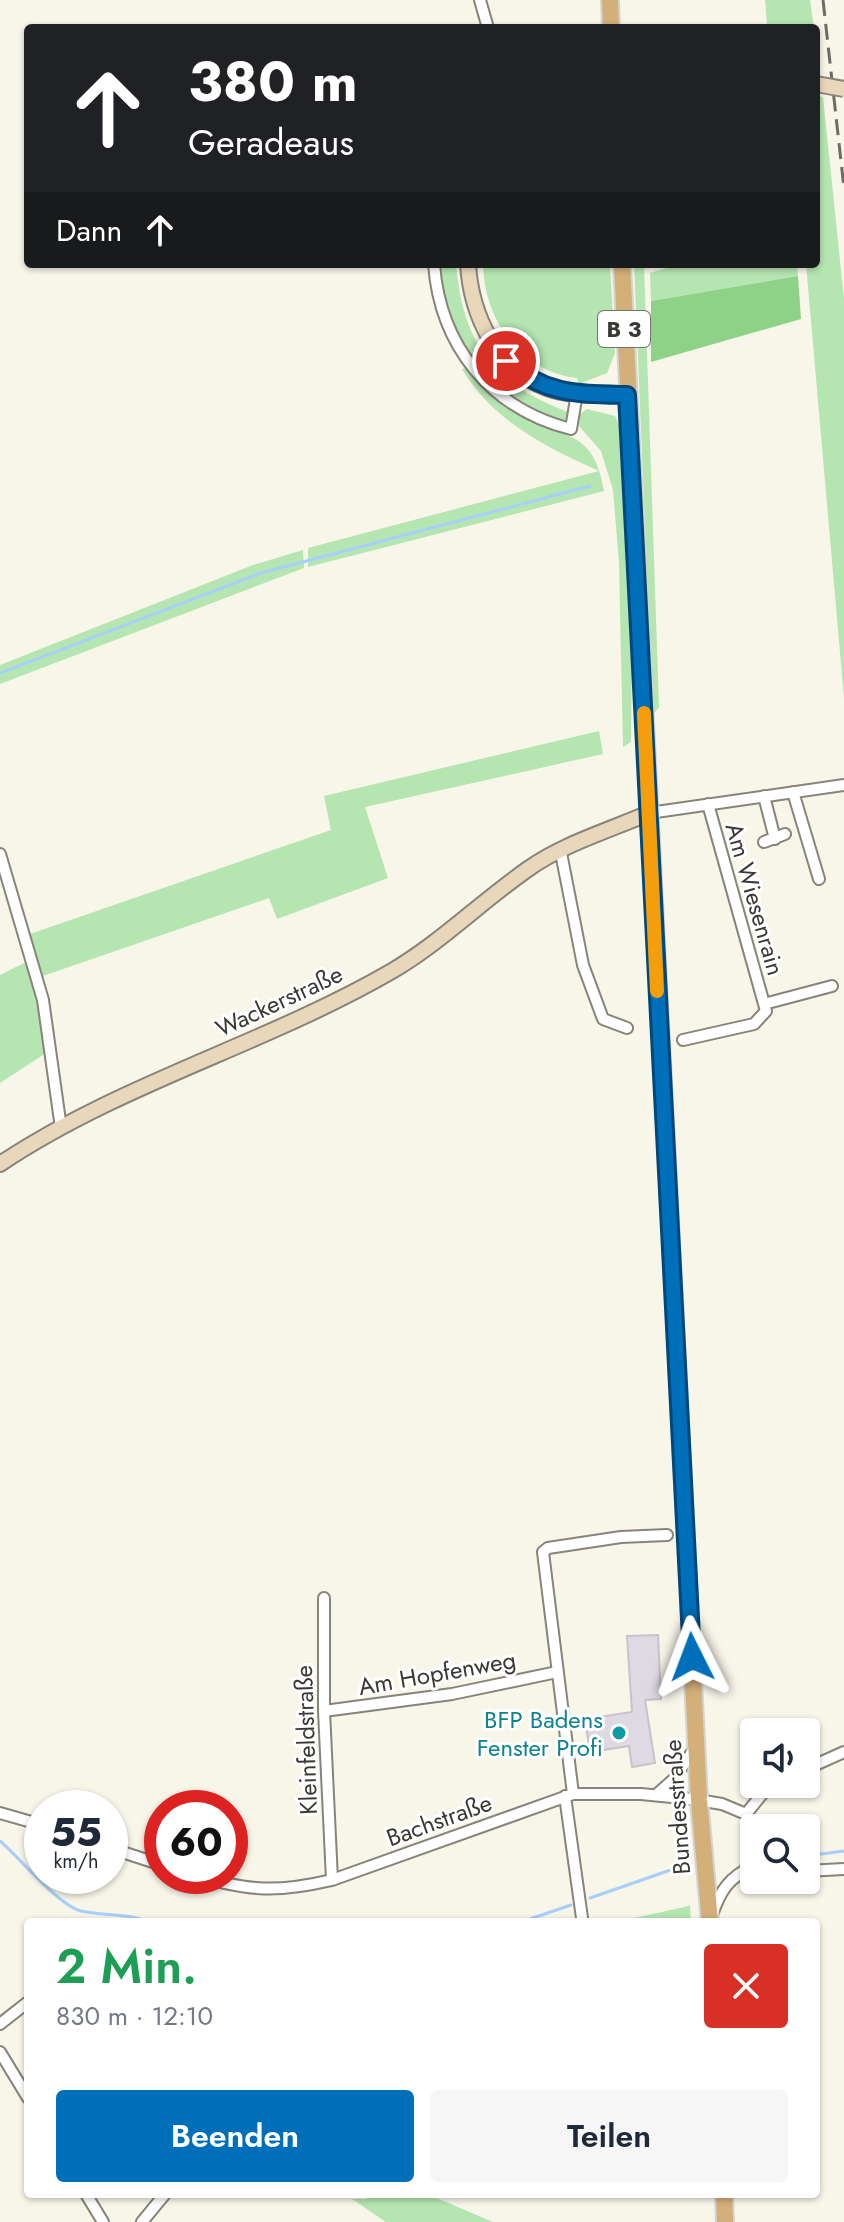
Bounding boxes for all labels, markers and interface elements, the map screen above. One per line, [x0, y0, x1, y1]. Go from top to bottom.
text: 380 m [188, 41, 358, 122]
icon: ahead [56, 56, 160, 160]
text: Geradeaus [188, 116, 354, 168]
icon: ahead [138, 208, 182, 252]
text: Dann [56, 209, 122, 252]
road number: B 3 [598, 311, 650, 347]
pin [472, 327, 540, 395]
icon: arrive [484, 339, 528, 383]
street label: Am Wiesenrain [716, 819, 794, 979]
street label: Wackerstraße [210, 956, 348, 1046]
position arrow [650, 1615, 734, 1699]
street label: Am Hopfenweg [355, 1642, 519, 1704]
street label: Kleinfeldstraße [286, 1665, 326, 1815]
place label: BFP Badens Fenster Profi [477, 1702, 603, 1765]
map controls [740, 1718, 820, 1894]
button: sound [740, 1718, 820, 1798]
marker: BFP Badens Fenster Profi [610, 1724, 628, 1742]
street label: Bundesstraße [655, 1738, 699, 1876]
street label: Bachstraße [381, 1785, 497, 1855]
speed limit sign: 60 [144, 1790, 248, 1894]
text: 55 [50, 1803, 102, 1861]
button: search [740, 1814, 820, 1894]
text: km/h [53, 1847, 99, 1876]
text: 2 Min. [56, 1932, 197, 2001]
button: close [704, 1944, 788, 2028]
text: 830 m · 12:10 [56, 1997, 213, 2035]
button: Beenden [56, 2090, 414, 2182]
button: Teilen [430, 2090, 788, 2182]

